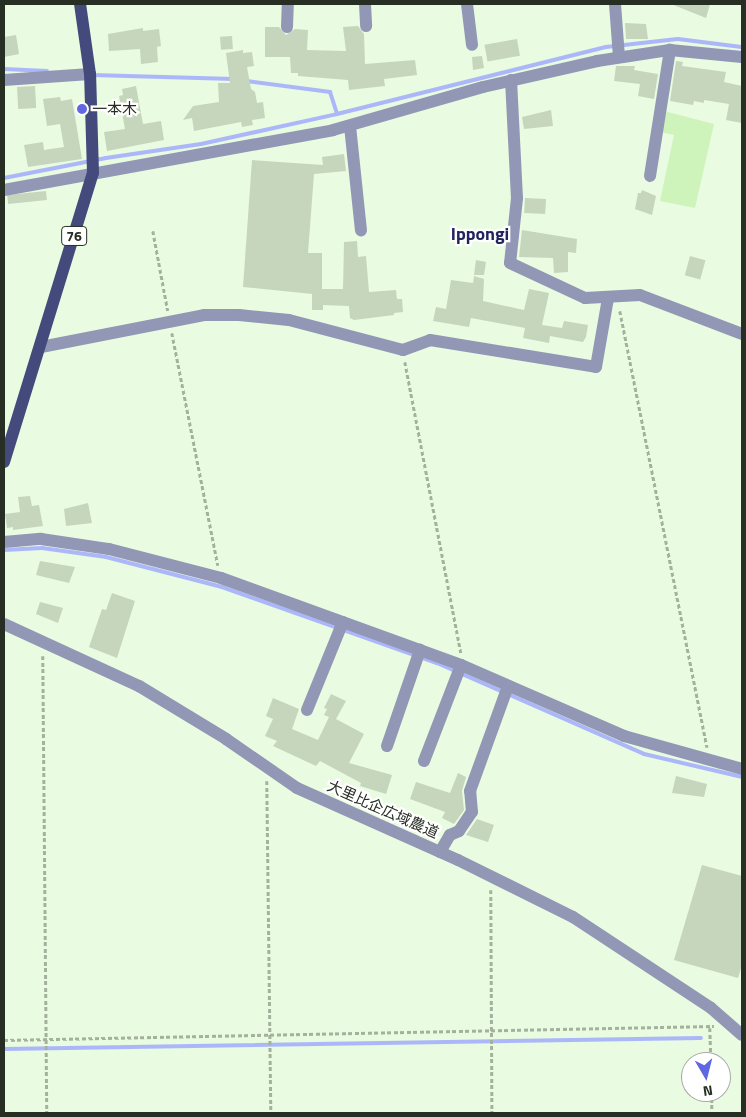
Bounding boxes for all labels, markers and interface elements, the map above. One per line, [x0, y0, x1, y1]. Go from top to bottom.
place label: 一本木 [92, 100, 137, 118]
marker: 一本木 [76, 103, 88, 115]
district label: Ippongi [451, 223, 509, 245]
road number: 76 [60, 225, 88, 248]
street label: 大里比企広域農道 [325, 776, 441, 842]
north arrow [681, 1052, 731, 1102]
text: N [702, 1080, 714, 1102]

